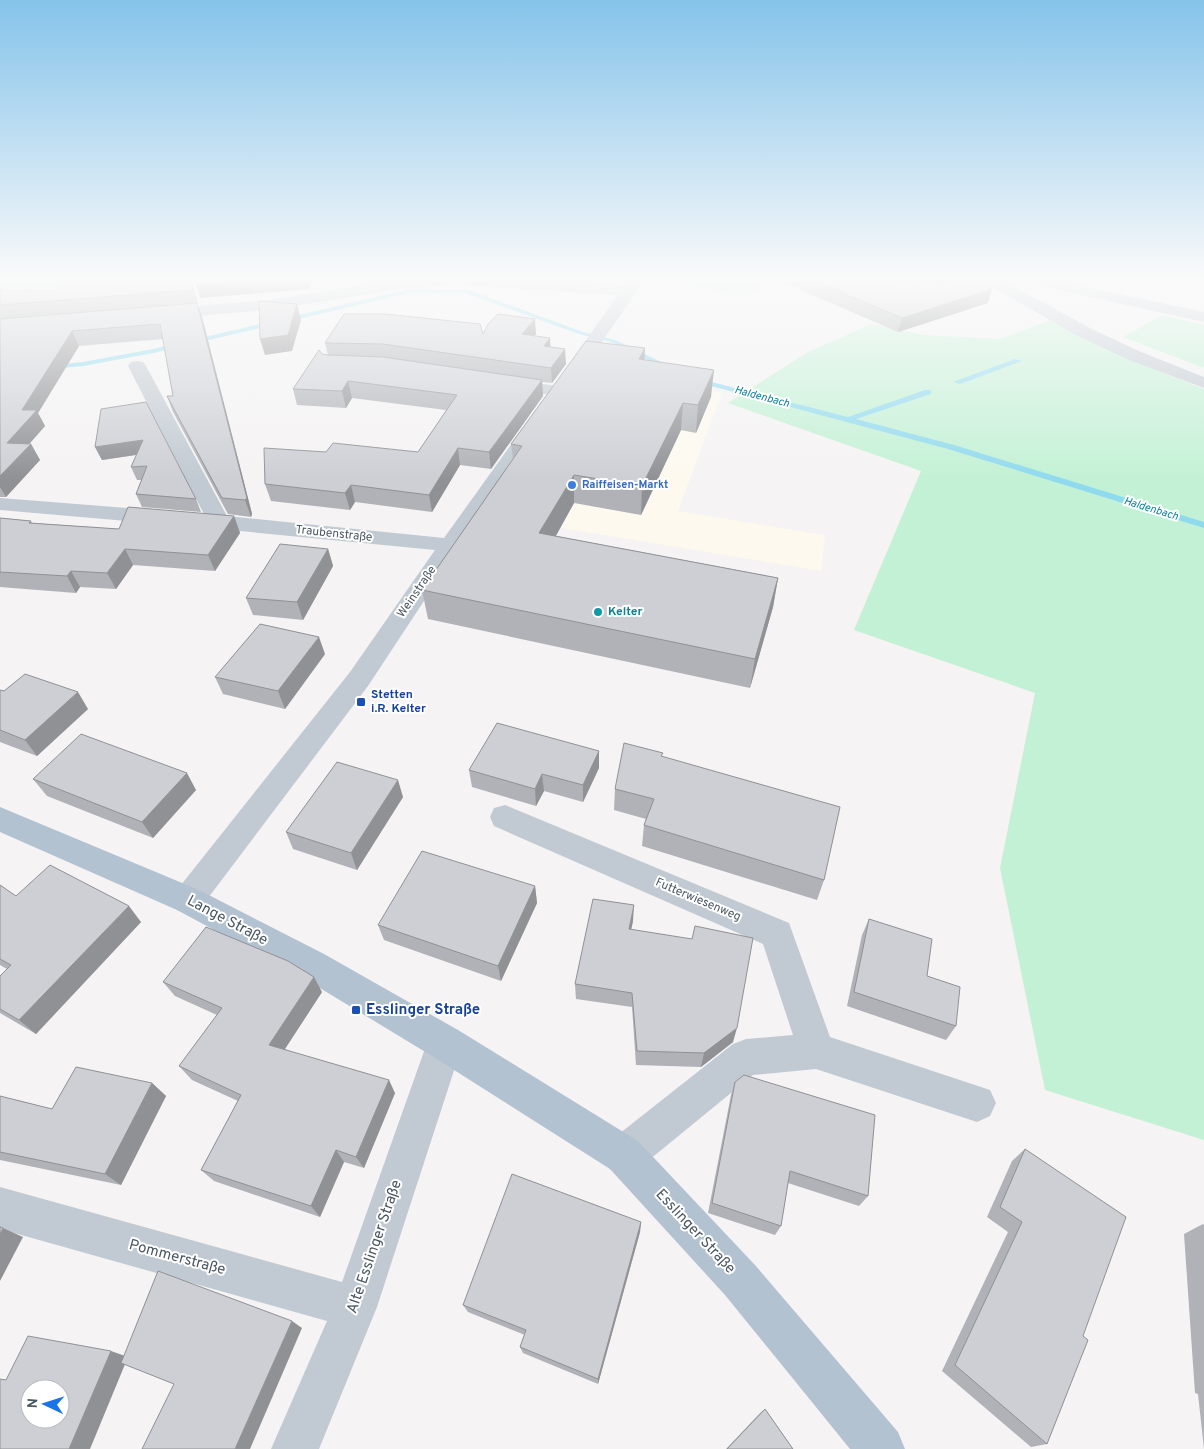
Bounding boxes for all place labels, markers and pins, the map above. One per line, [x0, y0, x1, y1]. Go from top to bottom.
place label: Raiffeisen-Markt [582, 478, 668, 492]
marker: Raiffeisen-Markt [566, 479, 578, 491]
place label: Kelter [608, 604, 643, 620]
marker: Kelter [592, 606, 604, 618]
place label: Stetten i.R. Kelter [371, 687, 426, 717]
marker: Stetten i.R. Kelter [355, 696, 367, 708]
place label: Esslinger Straße [366, 1001, 480, 1020]
marker: Esslinger Straße [350, 1004, 362, 1016]

